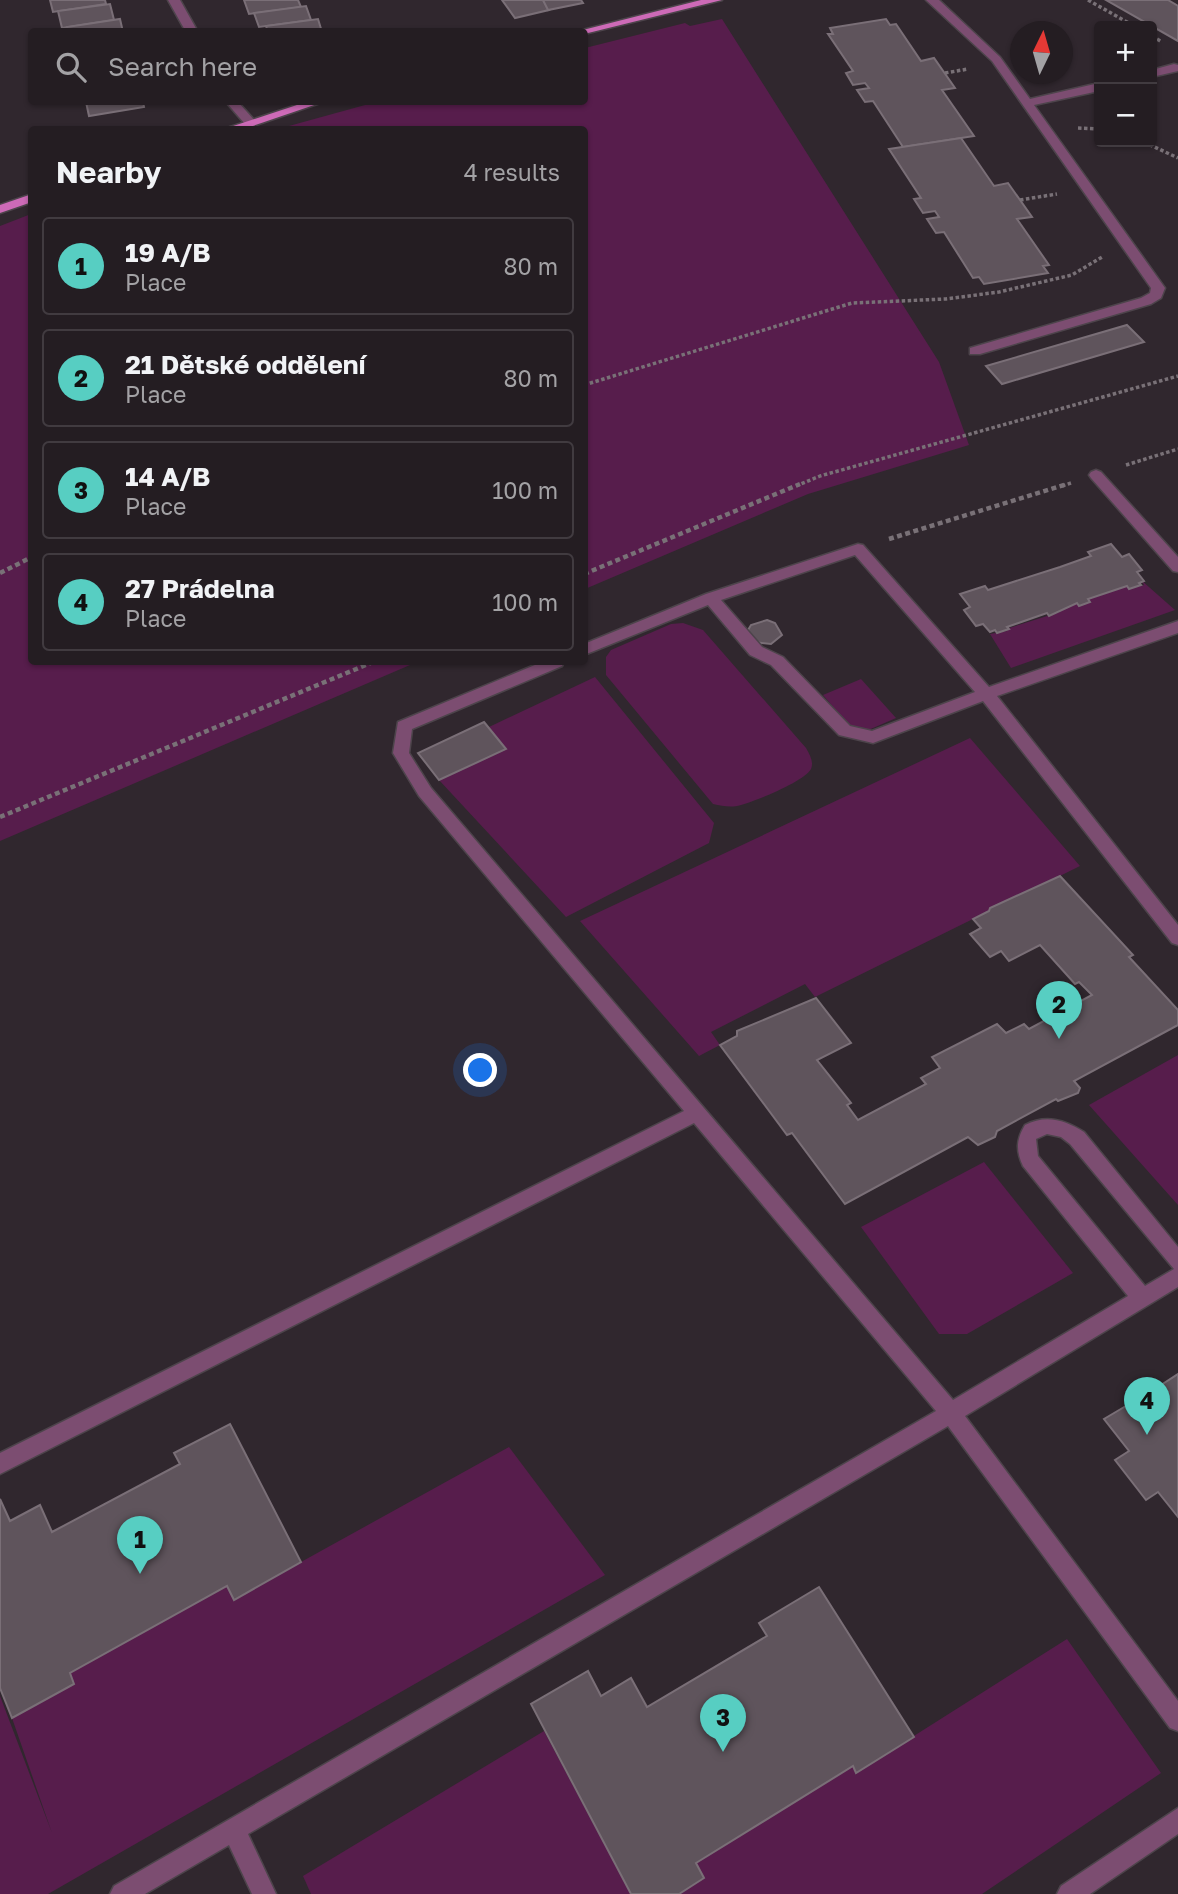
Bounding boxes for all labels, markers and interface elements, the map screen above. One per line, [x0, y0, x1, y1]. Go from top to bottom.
north arrow [1010, 21, 1073, 84]
map controls [1094, 21, 1157, 147]
button: + [1094, 21, 1157, 84]
search box [28, 28, 588, 105]
icon: search [52, 48, 90, 86]
text: Search here [108, 51, 257, 82]
button: − [1094, 84, 1157, 147]
text: Nearby [56, 154, 161, 190]
text: 4 results [464, 158, 560, 186]
text: 19 A/B [125, 237, 211, 268]
text: 1 [75, 252, 87, 280]
text: 80 m [504, 252, 558, 280]
text: Place [125, 268, 186, 296]
text: 21 Dětské oddělení [125, 349, 366, 380]
text: 2 [74, 364, 88, 392]
text: 80 m [504, 364, 558, 392]
text: Place [125, 380, 186, 408]
text: 14 A/B [125, 461, 210, 492]
text: 3 [74, 476, 88, 504]
text: 100 m [492, 476, 558, 504]
text: Place [125, 492, 186, 520]
text: 27 Prádelna [125, 573, 275, 604]
text: 4 [74, 588, 88, 616]
text: 100 m [492, 588, 558, 616]
text: Place [125, 604, 186, 632]
pin: 2 [1036, 981, 1082, 1039]
your location [463, 1053, 497, 1087]
pin: 4 [1124, 1377, 1170, 1435]
pin: 1 [117, 1516, 163, 1574]
pin: 3 [700, 1694, 746, 1752]

